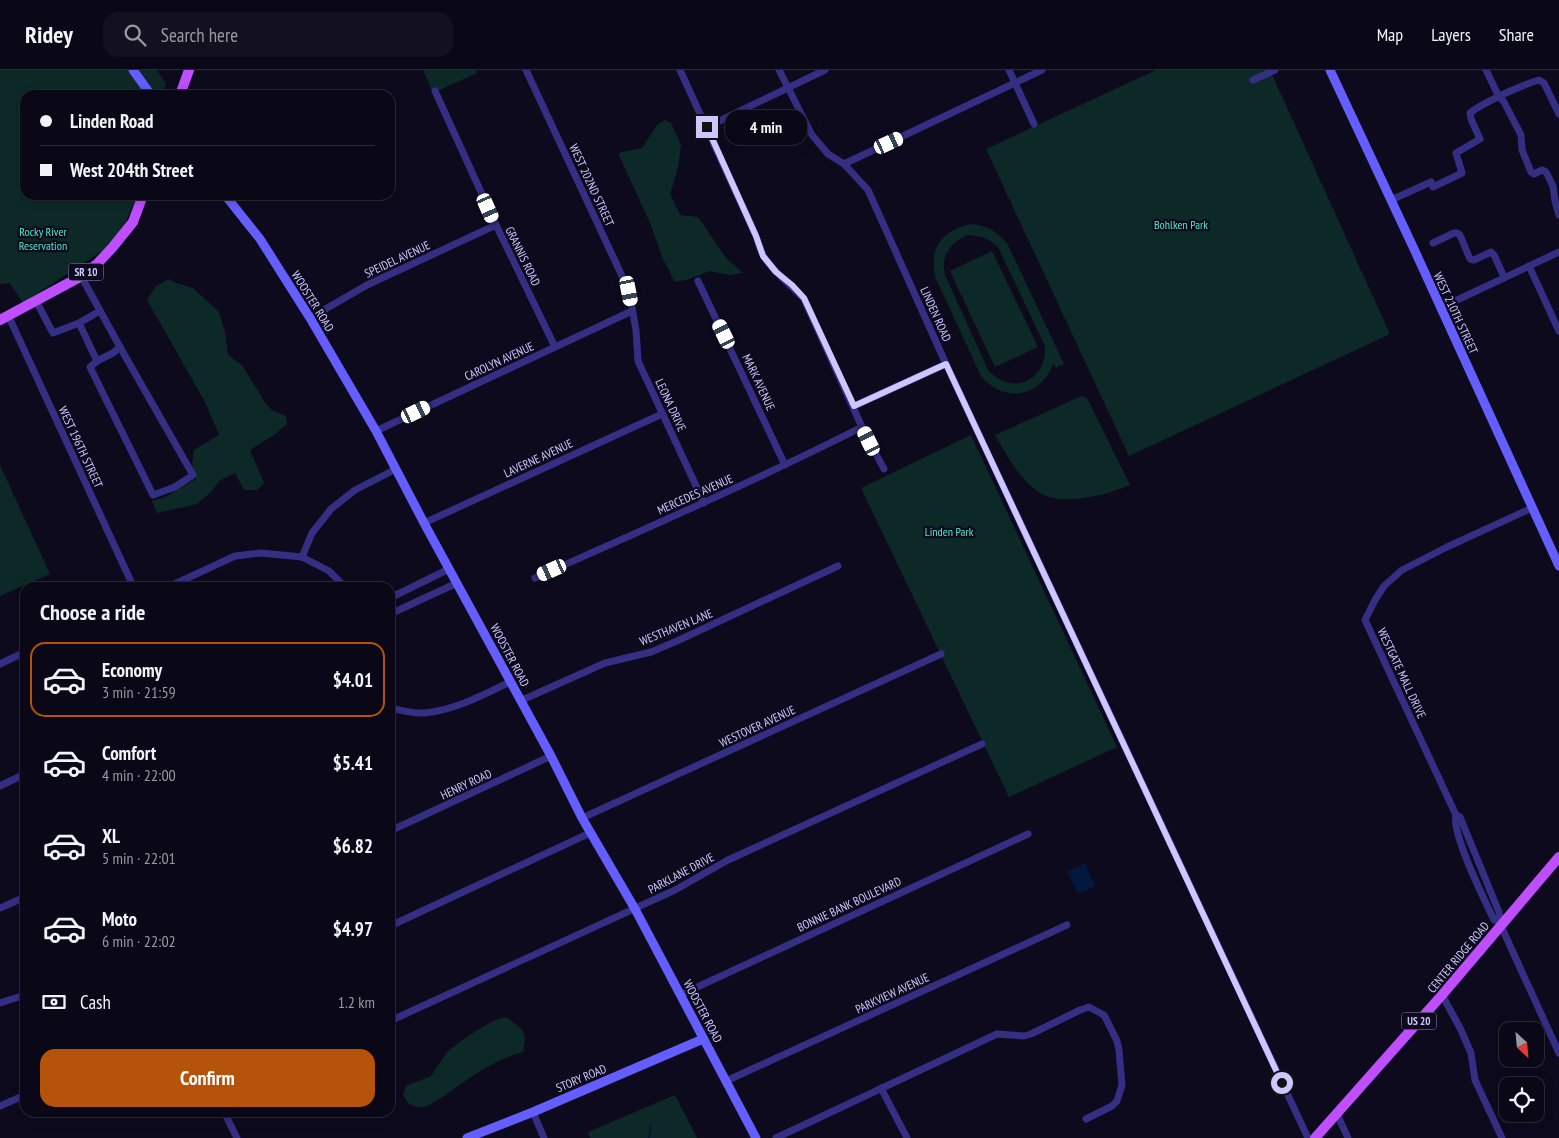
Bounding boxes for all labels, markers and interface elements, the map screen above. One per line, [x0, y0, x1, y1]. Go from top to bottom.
search box [103, 12, 453, 57]
text: Ridey [25, 19, 73, 50]
icon: search [121, 21, 149, 49]
text: Search here [161, 23, 238, 47]
text: Map [1377, 23, 1403, 46]
text: Layers [1431, 23, 1471, 46]
text: Share [1499, 23, 1534, 46]
text: Linden Road [70, 109, 153, 133]
callout: 4 min [724, 110, 807, 144]
route end [696, 116, 718, 138]
text: 4 min [750, 117, 782, 137]
car [872, 130, 905, 156]
street label: WEST 202ND STREET [566, 141, 618, 229]
text: West 204th Street [70, 158, 193, 182]
car [475, 191, 500, 225]
park label: Bohlken Park [1154, 217, 1208, 232]
park label: Rocky River Reservation [19, 224, 67, 253]
street label: GRANNIS ROAD [502, 224, 544, 288]
street label: SPEIDEL AVENUE [362, 237, 432, 281]
road number: SR 10 [68, 263, 104, 280]
street label: WOOSTER ROAD [288, 268, 338, 334]
street label: WEST 210TH STREET [1431, 270, 1482, 357]
car [618, 275, 639, 307]
street label: LINDEN ROAD [917, 284, 955, 344]
car [710, 317, 737, 351]
street label: CAROLYN AVENUE [462, 338, 536, 384]
street label: MARK AVENUE [739, 351, 779, 413]
street label: LEONA DRIVE [652, 376, 690, 434]
car [399, 399, 432, 425]
street label: WEST 196TH STREET [56, 404, 107, 491]
car [855, 424, 882, 458]
street label: LAVERNE AVENUE [501, 435, 575, 481]
street label: MERCEDES AVENUE [655, 471, 735, 517]
park label: Linden Park [925, 524, 974, 539]
car [535, 557, 568, 583]
text: Choose a ride [40, 598, 145, 626]
street label: WESTHAVEN LANE [637, 606, 715, 648]
street label: WOOSTER ROAD [487, 621, 533, 689]
street label: WESTGATE MALL DRIVE [1374, 625, 1430, 721]
icon: car [42, 657, 87, 702]
text: Economy [102, 658, 162, 682]
text: $4.01 [333, 668, 373, 692]
text: 3 min · 21:59 [102, 682, 176, 702]
street label: WESTOVER AVENUE [717, 702, 797, 750]
icon: car [42, 740, 87, 785]
text: Comfort [102, 741, 156, 765]
text: $5.41 [333, 751, 373, 775]
text: 4 min · 22:00 [102, 765, 176, 785]
street label: HENRY ROAD [438, 766, 494, 802]
icon: car [42, 823, 87, 868]
text: XL [102, 824, 120, 848]
text: $6.82 [333, 834, 373, 858]
text: 5 min · 22:01 [102, 848, 176, 868]
street label: PARKLANE DRIVE [645, 849, 717, 897]
street label: BONNIE BANK BOULEVARD [795, 873, 903, 935]
icon: car [42, 906, 87, 951]
text: Moto [102, 907, 137, 931]
text: $4.97 [333, 917, 373, 941]
street label: CENTER RIDGE ROAD [1424, 918, 1492, 996]
text: 6 min · 22:02 [102, 931, 176, 951]
street label: PARKVIEW AVENUE [853, 969, 931, 1017]
street label: WOOSTER ROAD [680, 977, 726, 1045]
icon: cash [40, 988, 68, 1016]
text: Cash [80, 990, 111, 1014]
text: 1.2 km [338, 992, 375, 1012]
road number: US 20 [1402, 1012, 1436, 1029]
north arrow [1499, 1022, 1544, 1068]
map controls [1499, 1022, 1544, 1122]
button: Confirm [40, 1049, 375, 1107]
street label: STORY ROAD [554, 1061, 608, 1095]
route start [1271, 1072, 1293, 1094]
button: locate [1499, 1077, 1544, 1122]

